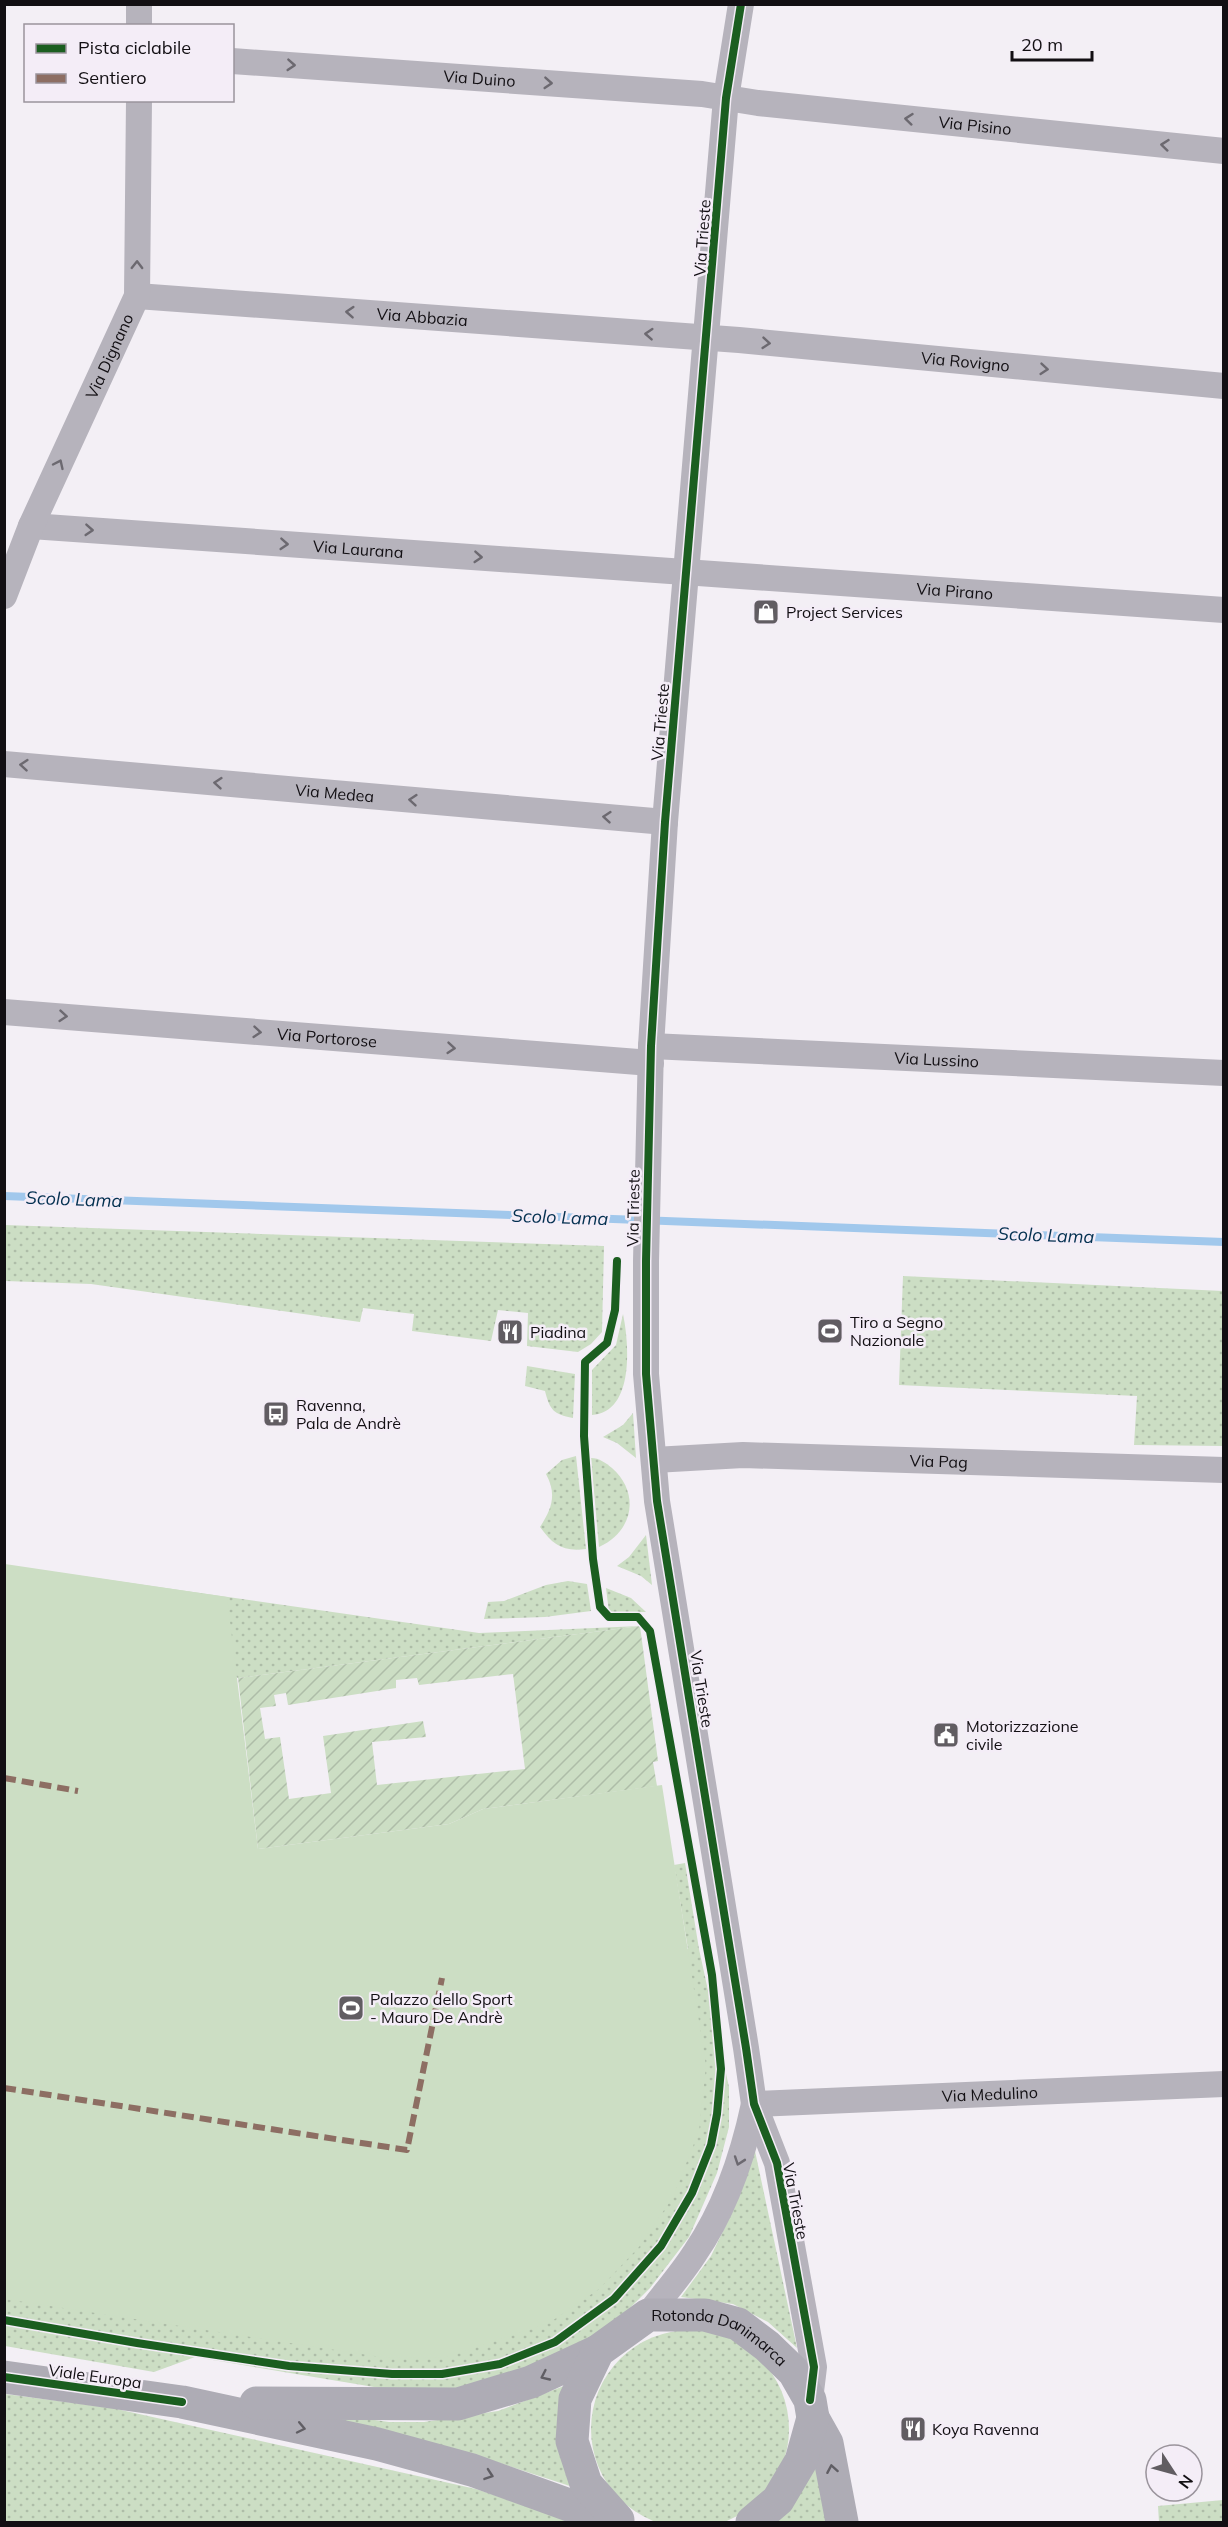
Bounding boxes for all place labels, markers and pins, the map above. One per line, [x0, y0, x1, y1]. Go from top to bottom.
shop icon: Project Services [751, 597, 781, 627]
place label: Project Services [786, 602, 903, 622]
place label: Tiro a Segno Nazionale [850, 1312, 943, 1350]
sports icon: Tiro a Segno Nazionale [815, 1316, 845, 1346]
restaurant icon: Piadina [495, 1317, 525, 1347]
place label: Piadina [530, 1322, 586, 1342]
place label: Ravenna, Pala de Andrè [296, 1395, 401, 1433]
bus stop icon: Ravenna, Pala de Andrè [261, 1399, 291, 1429]
place label: Motorizzazione civile [966, 1716, 1079, 1754]
public building icon: Motorizzazione civile [931, 1720, 961, 1750]
place label: Palazzo dello Sport - Mauro De Andrè [370, 1989, 513, 2027]
sports icon: Palazzo dello Sport - Mauro De Andrè [336, 1993, 366, 2023]
restaurant icon: Koya Ravenna [898, 2414, 928, 2444]
place label: Koya Ravenna [932, 2419, 1039, 2439]

